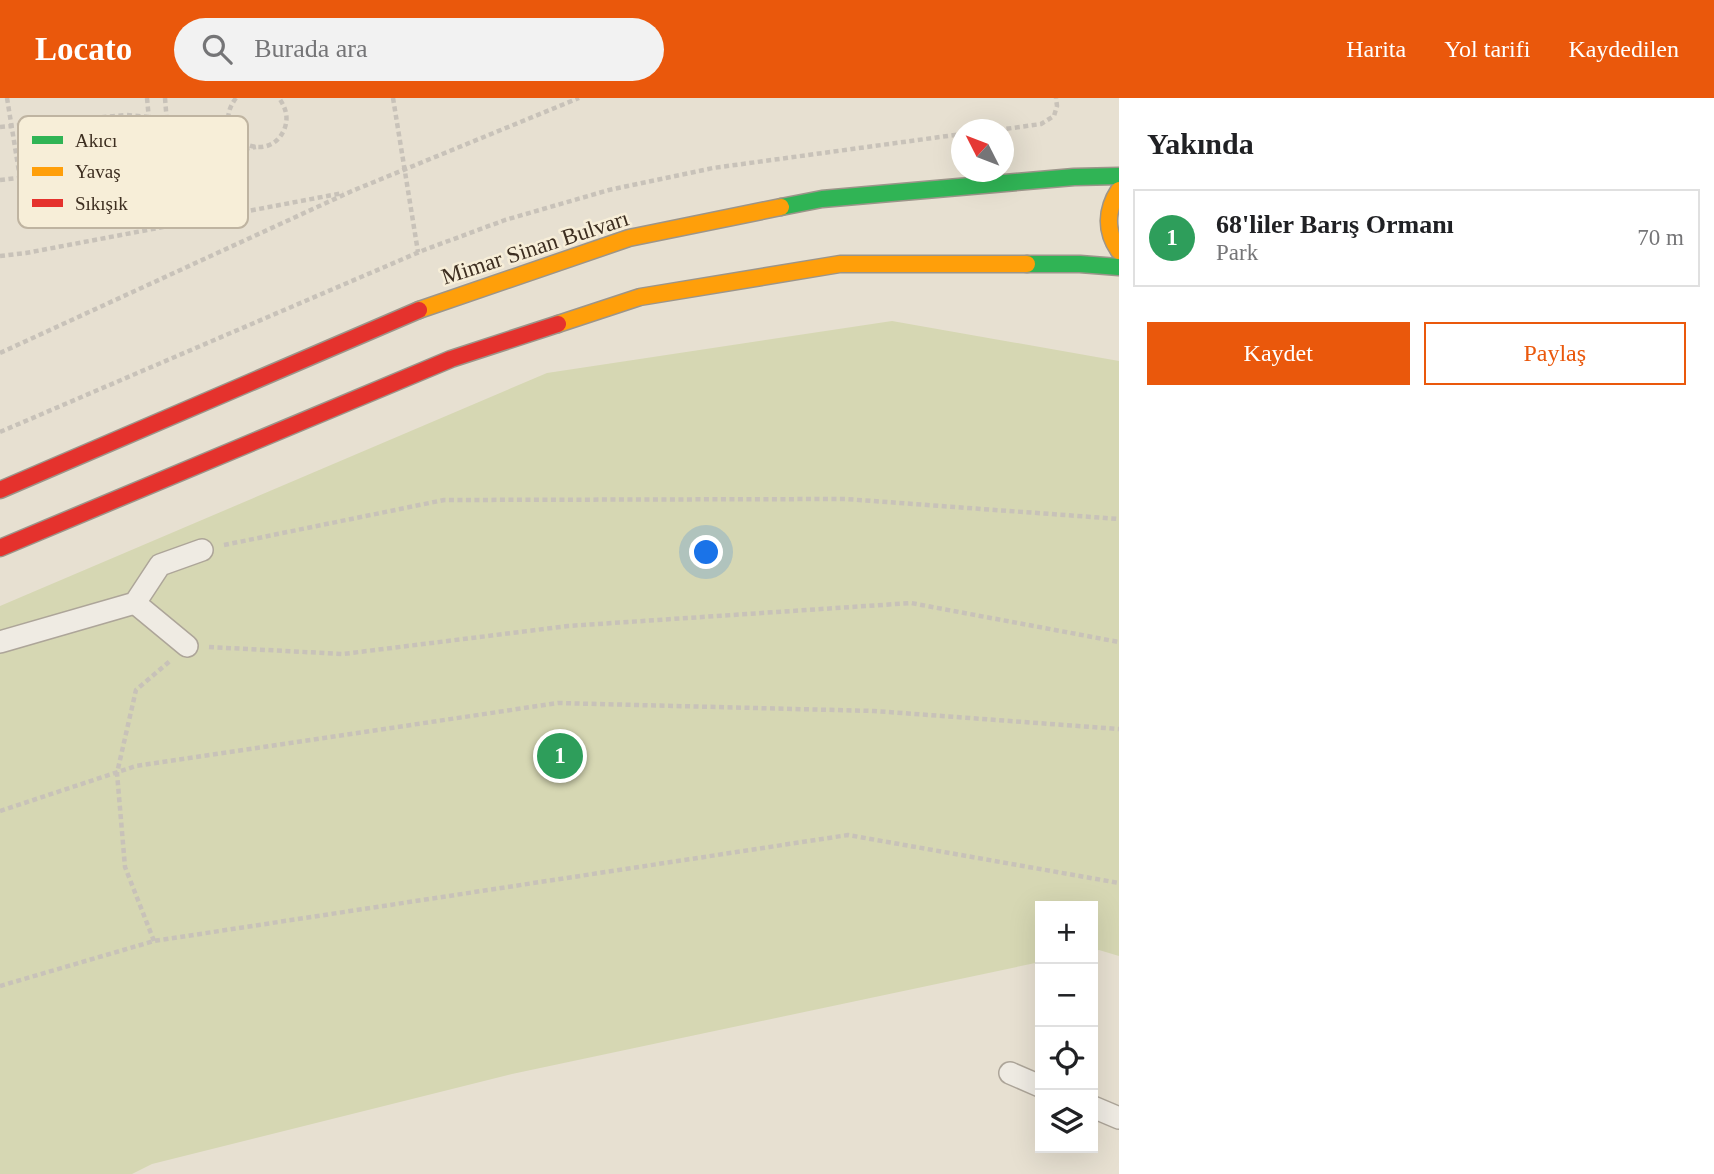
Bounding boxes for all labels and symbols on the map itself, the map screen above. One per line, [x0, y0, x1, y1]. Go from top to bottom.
legend [18, 116, 248, 228]
north arrow [951, 119, 1014, 182]
text: Akıcı [75, 130, 117, 151]
text: Yavaş [75, 161, 121, 182]
text: Sıkışık [75, 193, 128, 214]
street label: Mimar Sinan Bulvarı [438, 205, 632, 290]
your location [689, 535, 723, 569]
pin: 1 [537, 730, 583, 782]

